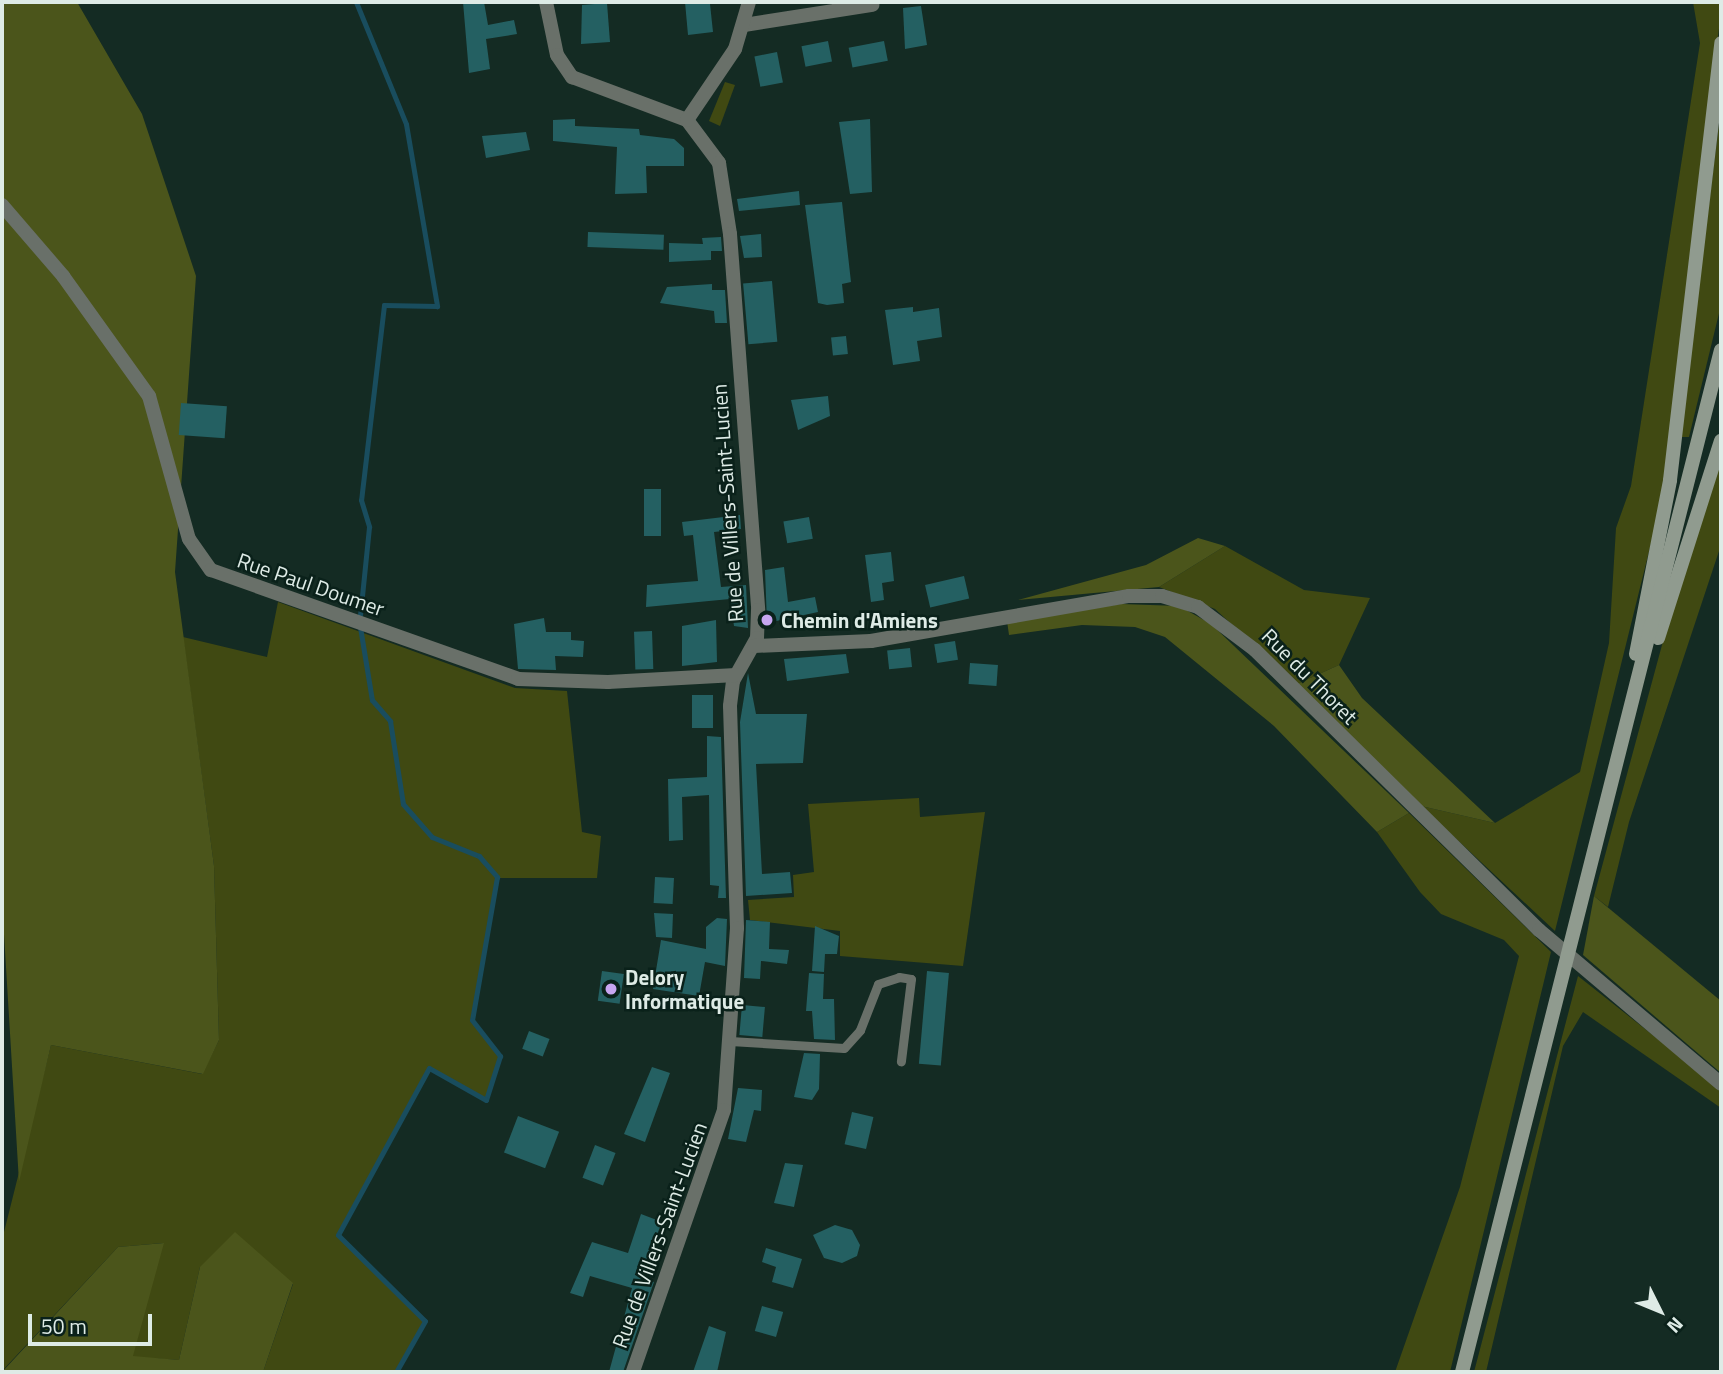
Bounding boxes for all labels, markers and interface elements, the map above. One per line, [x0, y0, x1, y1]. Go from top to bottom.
street label: Rue de Villers-Saint-Lucien [706, 383, 748, 623]
street label: Rue Paul Doumer [234, 547, 388, 621]
place label: Chemin d'Amiens [781, 607, 938, 633]
marker: Chemin d'Amiens [759, 612, 775, 628]
street label: Rue du Thoret [1257, 623, 1363, 729]
place label: Delory Informatique [625, 964, 744, 1014]
marker: Delory Informatique [603, 981, 619, 997]
street label: Rue de Villers-Saint-Lucien [606, 1119, 712, 1351]
north arrow [1625, 1276, 1695, 1346]
scale bar [32, 1300, 156, 1344]
text: 50 m [41, 1310, 87, 1342]
text: N [1661, 1311, 1691, 1340]

